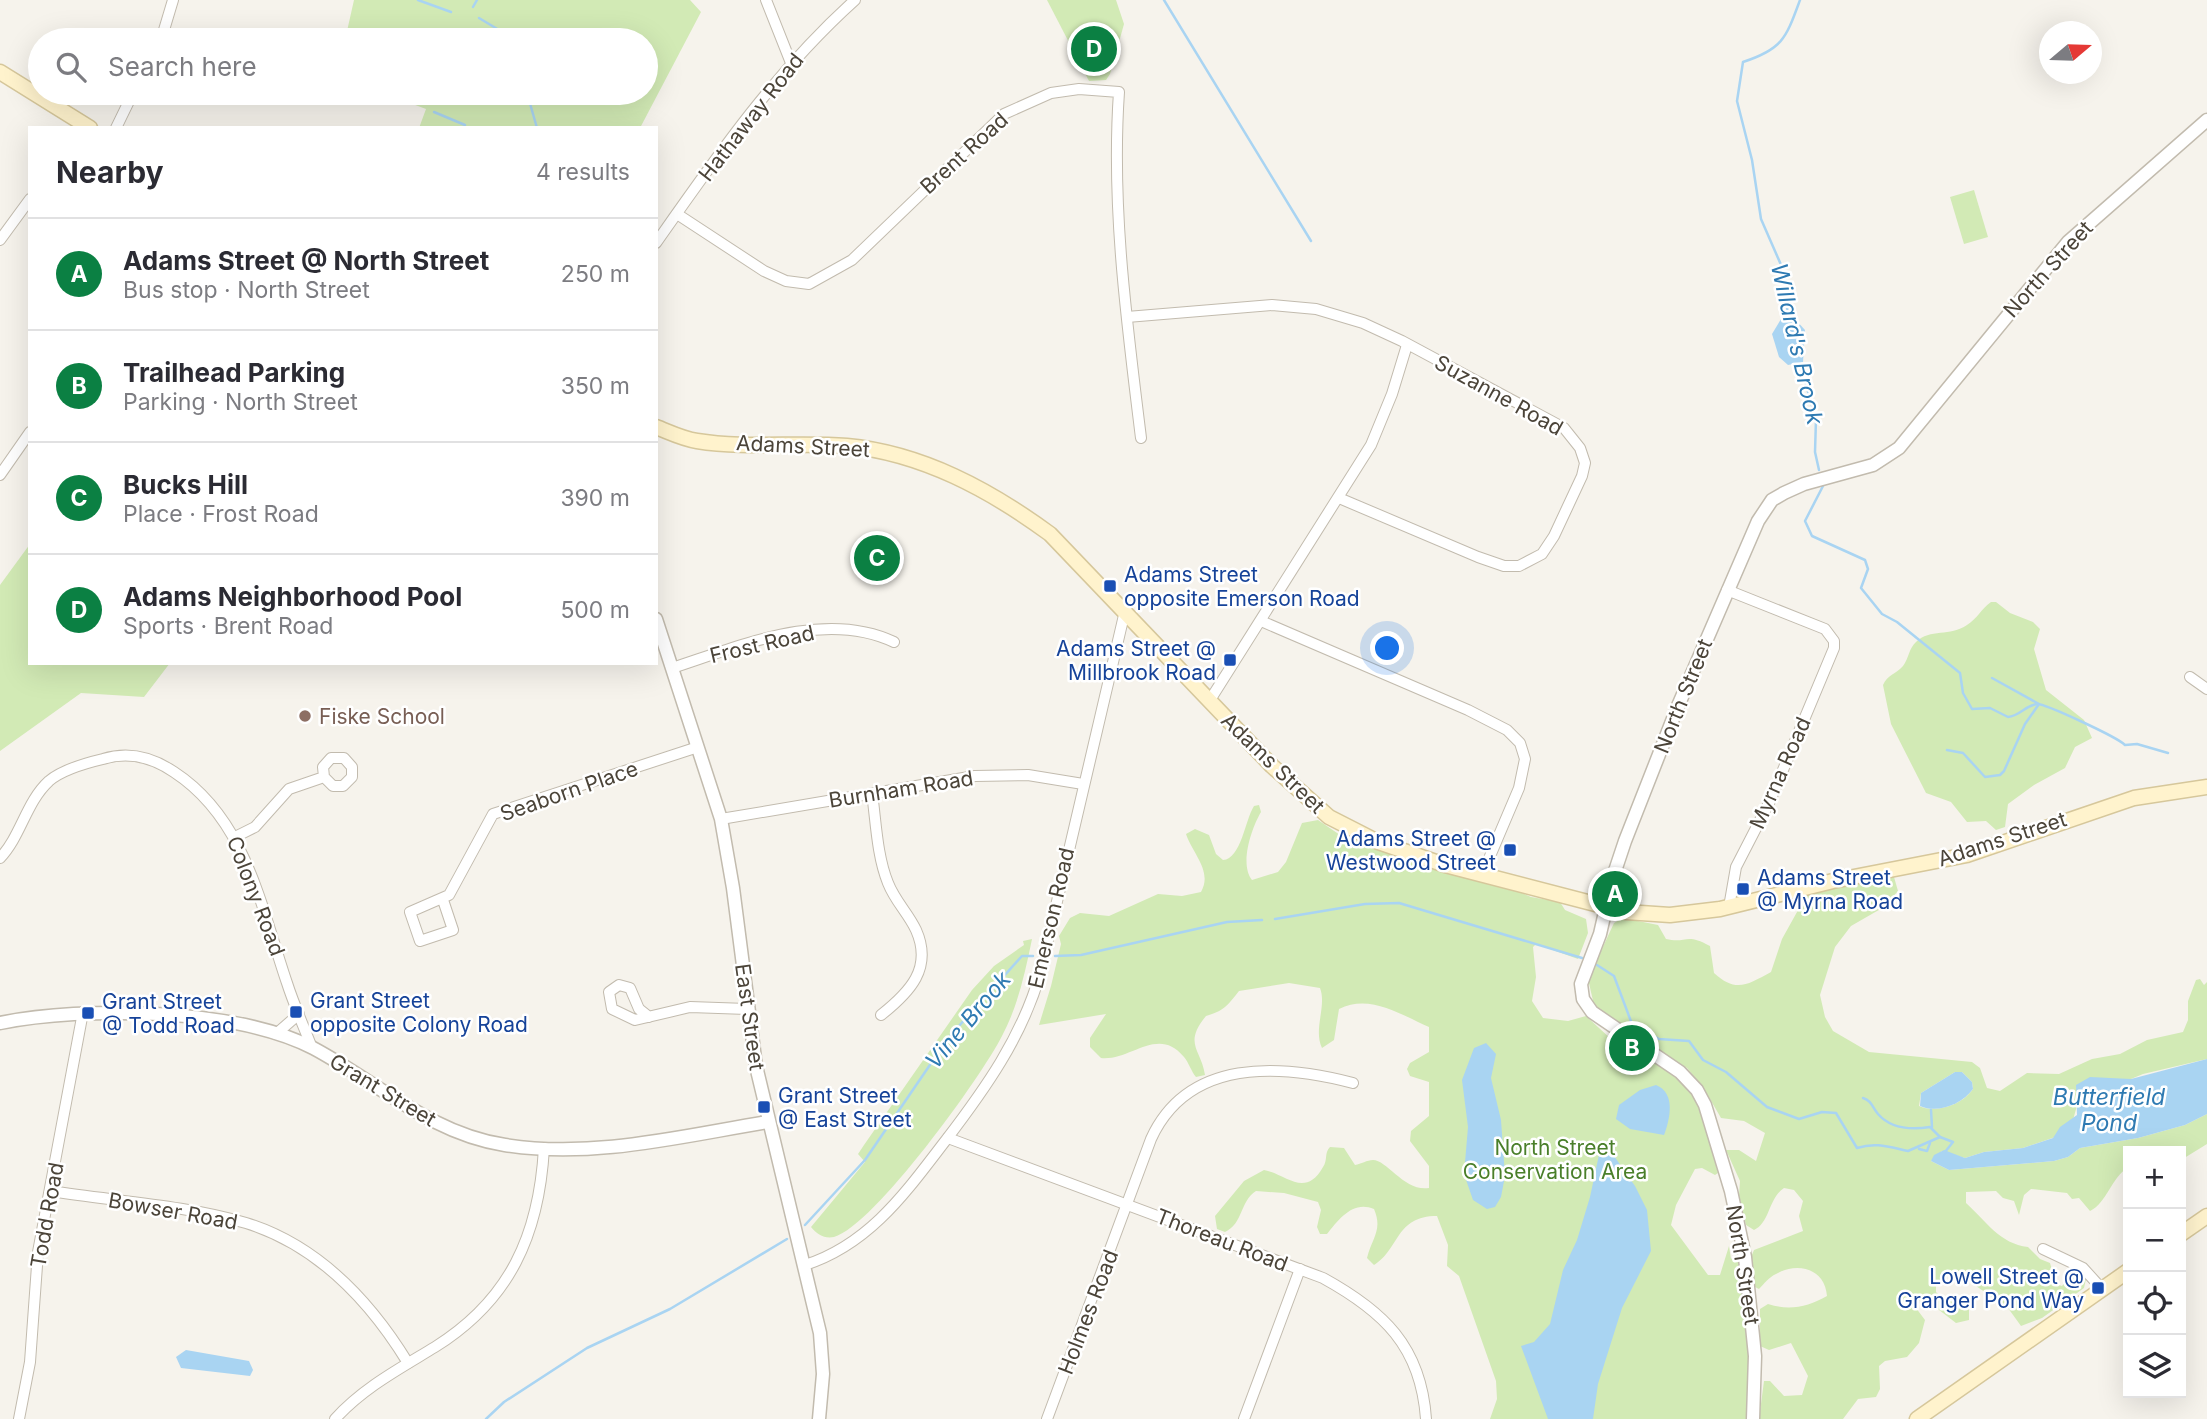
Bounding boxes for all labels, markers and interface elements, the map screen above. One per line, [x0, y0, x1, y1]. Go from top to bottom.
north arrow [2039, 21, 2102, 84]
pin: D [1071, 23, 1117, 75]
search box [28, 28, 658, 105]
icon: search [52, 48, 90, 86]
street label: Hathaway Road [693, 48, 809, 186]
text: Search here [108, 51, 257, 82]
street label: Brent Road [915, 107, 1013, 199]
text: Nearby [56, 154, 164, 190]
text: 4 results [536, 158, 630, 186]
street label: North Street [1998, 216, 2098, 322]
text: Adams Street @ North Street [123, 245, 489, 276]
text: A [70, 260, 88, 288]
text: 250 m [561, 260, 630, 288]
water label: Willard's Brook [1765, 260, 1829, 428]
text: Bus stop · North Street [123, 276, 370, 304]
street label: Suzanne Road [1430, 349, 1568, 441]
text: Trailhead Parking [123, 357, 345, 388]
text: B [71, 372, 87, 400]
text: 350 m [561, 372, 630, 400]
text: Parking · North Street [123, 388, 358, 416]
street label: Adams Street [736, 430, 871, 462]
text: Bucks Hill [123, 469, 248, 500]
text: C [70, 484, 88, 512]
text: 390 m [560, 484, 630, 512]
text: Place · Frost Road [123, 500, 319, 528]
pin: C [854, 532, 900, 584]
place label: Adams Street opposite Emerson Road [1124, 562, 1360, 611]
marker: Adams Street opposite Emerson Road [1102, 578, 1118, 594]
text: Adams Neighborhood Pool [123, 581, 462, 612]
text: D [71, 596, 87, 624]
text: 500 m [560, 596, 630, 624]
text: Sports · Brent Road [123, 612, 333, 640]
street label: Frost Road [707, 620, 817, 668]
your location [1370, 631, 1404, 665]
street label: North Street [1649, 635, 1717, 757]
place label: Adams Street @ Millbrook Road [1056, 636, 1216, 685]
marker: Adams Street @ Millbrook Road [1222, 652, 1238, 668]
place label: Fiske School [319, 704, 445, 729]
marker: Fiske School [297, 708, 313, 724]
street label: Adams Street [1216, 708, 1330, 819]
street label: Myrna Road [1744, 713, 1816, 833]
street label: Seaborn Place [497, 756, 641, 826]
street label: Burnham Road [827, 765, 975, 813]
street label: Adams Street [1935, 806, 2070, 872]
place label: Adams Street @ Westwood Street [1326, 826, 1496, 875]
street label: Colony Road [222, 833, 290, 959]
marker: Adams Street @ Westwood Street [1502, 842, 1518, 858]
street label: Emerson Road [1023, 845, 1079, 991]
place label: Adams Street @ Myrna Road [1757, 865, 1903, 914]
pin: A [1592, 868, 1638, 920]
marker: Adams Street @ Myrna Road [1735, 881, 1751, 897]
street label: East Street [730, 962, 770, 1072]
water label: Vine Brook [919, 965, 1017, 1074]
place label: Grant Street opposite Colony Road [310, 988, 528, 1037]
place label: Grant Street @ Todd Road [102, 989, 235, 1038]
marker: Grant Street opposite Colony Road [288, 1004, 304, 1020]
marker: Grant Street @ Todd Road [80, 1005, 96, 1021]
pin: B [1609, 1022, 1655, 1074]
street label: Grant Street [325, 1048, 441, 1132]
place label: Grant Street @ East Street [778, 1083, 912, 1132]
water label: Butterfield Pond [2053, 1083, 2166, 1137]
marker: Grant Street @ East Street [756, 1099, 772, 1115]
park label: North Street Conservation Area [1463, 1135, 1647, 1184]
map controls [2123, 1146, 2186, 1398]
button: + [2123, 1146, 2186, 1209]
street label: Todd Road [25, 1160, 69, 1270]
street label: Bowser Road [106, 1187, 240, 1235]
street label: Thoreau Road [1152, 1203, 1292, 1277]
street label: North Street [1721, 1203, 1765, 1327]
button: − [2123, 1209, 2186, 1272]
street label: Holmes Road [1053, 1246, 1123, 1378]
place label: Lowell Street @ Granger Pond Way [1897, 1264, 2084, 1313]
button: locate [2123, 1272, 2186, 1335]
marker: Lowell Street @ Granger Pond Way [2090, 1280, 2106, 1296]
button: layers [2123, 1335, 2186, 1398]

